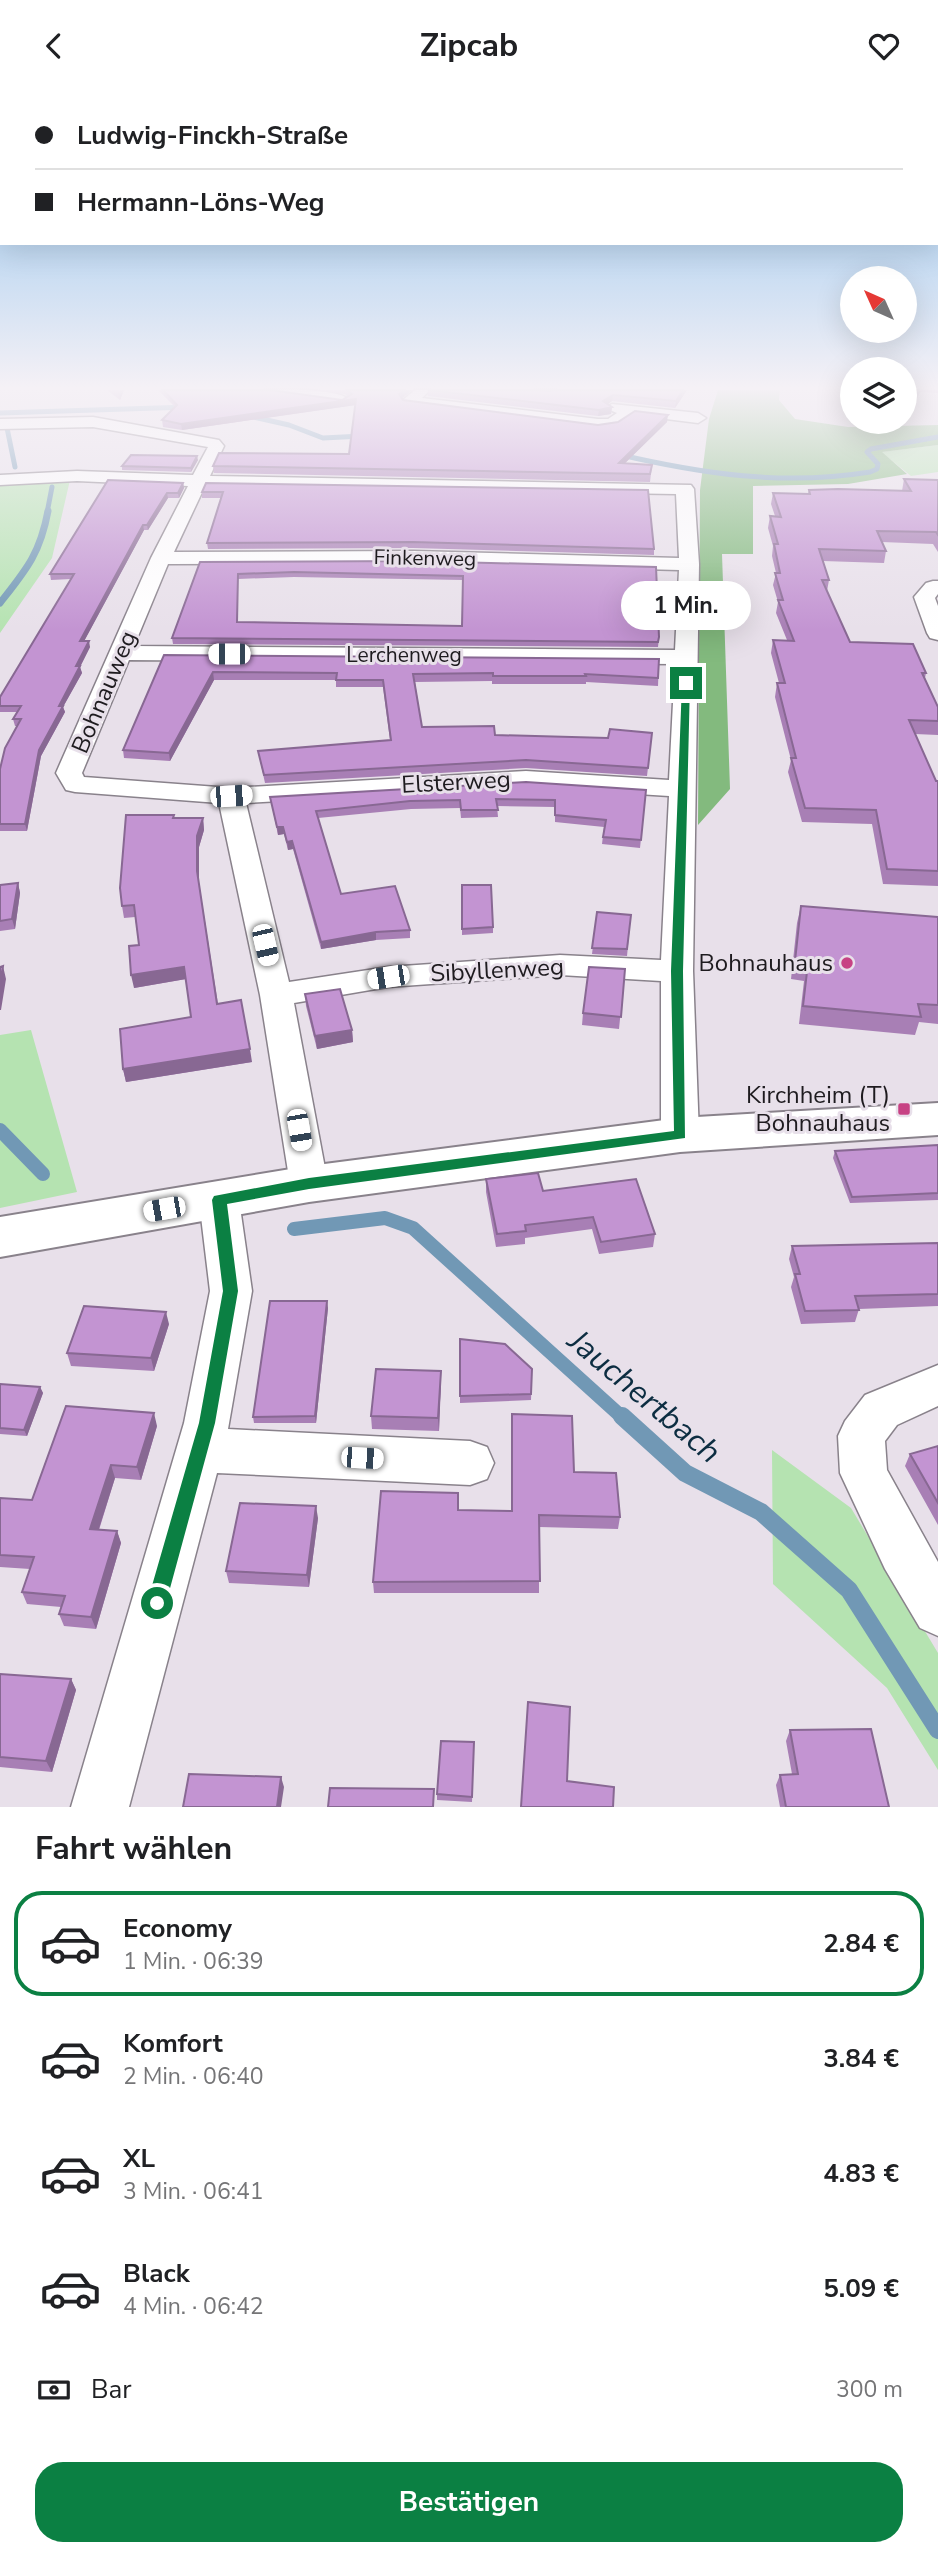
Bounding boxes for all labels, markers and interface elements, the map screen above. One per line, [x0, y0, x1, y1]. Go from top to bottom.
text: Zipcab [420, 24, 518, 67]
icon: back [35, 27, 73, 65]
icon: heart [865, 27, 903, 65]
text: Ludwig-Finckh-Straße [77, 118, 348, 153]
text: Hermann-Löns-Weg [77, 185, 325, 220]
north arrow [840, 266, 917, 343]
map controls [840, 266, 917, 434]
button: layers [840, 357, 917, 434]
street label: Finkenweg [373, 543, 477, 573]
callout: 1 Min. [621, 581, 751, 631]
text: 1 Min. [654, 590, 719, 621]
street label: Bohnauweg [64, 626, 144, 758]
street label: Lerchenweg [346, 641, 462, 669]
car [209, 644, 251, 665]
route end [670, 667, 702, 699]
street label: Elsterweg [400, 763, 512, 801]
car [210, 784, 253, 808]
car [251, 922, 280, 968]
place label: Bohnauhaus [699, 947, 833, 979]
street label: Sibyllenweg [429, 951, 565, 989]
marker: Bohnauhaus [839, 955, 855, 971]
car [366, 963, 411, 991]
place label: Kirchheim (T) Bohnauhaus [746, 1079, 890, 1139]
marker: Kirchheim (T) Bohnauhaus [896, 1101, 912, 1117]
car [286, 1107, 313, 1153]
car [142, 1195, 187, 1223]
water label: Jauchertbach [558, 1318, 730, 1473]
car [341, 1446, 384, 1470]
route start [141, 1587, 173, 1619]
text: Fahrt wählen [35, 1827, 232, 1870]
text: Economy [123, 1911, 232, 1946]
icon: car [39, 1912, 102, 1975]
text: 2.84 € [823, 1926, 899, 1961]
text: 1 Min. · 06:39 [123, 1946, 264, 1977]
text: Komfort [123, 2026, 223, 2061]
icon: car [39, 2027, 102, 2090]
text: 3.84 € [823, 2041, 899, 2076]
text: 2 Min. · 06:40 [123, 2061, 264, 2092]
text: XL [123, 2141, 155, 2176]
icon: car [39, 2142, 102, 2205]
text: 4.83 € [823, 2156, 899, 2191]
text: 3 Min. · 06:41 [123, 2176, 264, 2207]
text: Black [123, 2256, 190, 2291]
icon: car [39, 2257, 102, 2320]
text: 5.09 € [823, 2271, 899, 2306]
text: 4 Min. · 06:42 [123, 2291, 264, 2322]
icon: cash [35, 2371, 73, 2409]
text: Bar [91, 2372, 132, 2407]
text: 300 m [836, 2374, 903, 2405]
button: Bestätigen [35, 2462, 903, 2542]

